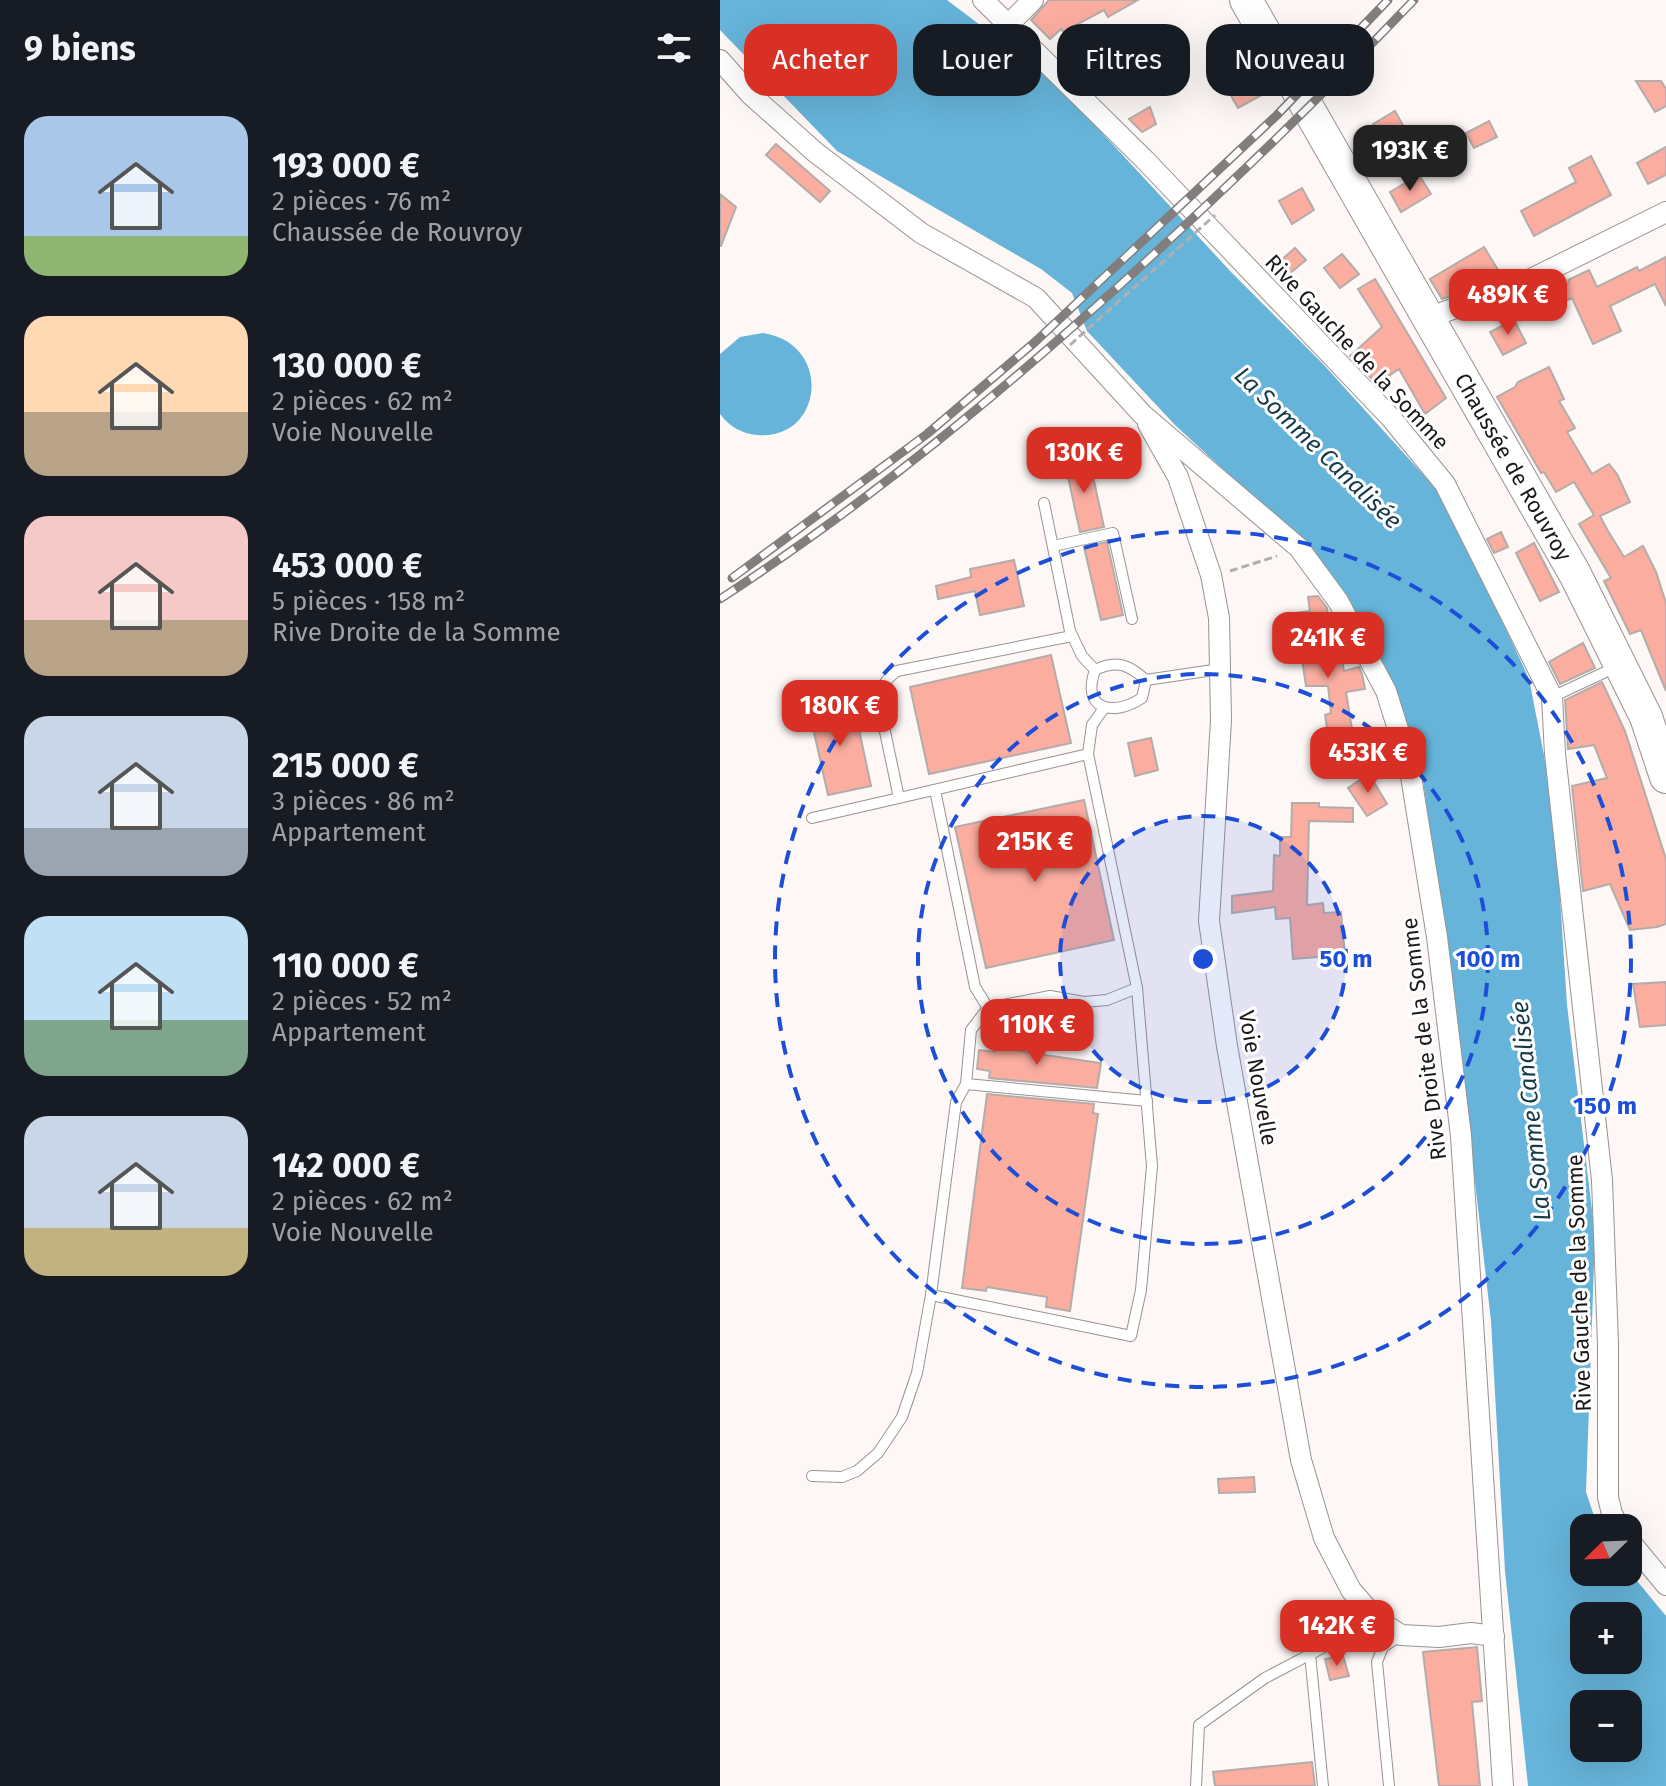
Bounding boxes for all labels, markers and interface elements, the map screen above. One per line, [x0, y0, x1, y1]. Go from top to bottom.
chip: Acheter [744, 24, 897, 96]
chip: Louer [913, 24, 1041, 96]
chip: Filtres [1057, 24, 1190, 96]
chip: Nouveau [1206, 24, 1374, 96]
icon: filters [652, 26, 696, 70]
text: 9 biens [24, 28, 136, 69]
pin: 193K € [1345, 125, 1475, 193]
text: 193K € [1371, 135, 1449, 166]
text: 193 000 € [272, 145, 420, 186]
icon: home [88, 148, 184, 244]
text: 2 pièces · 76 m² [272, 186, 451, 217]
text: Chaussée de Rouvroy [272, 217, 522, 248]
street label: Rive Gauche de la Somme [1259, 249, 1455, 455]
pin: 489K € [1443, 269, 1573, 337]
text: 489K € [1467, 279, 1549, 310]
text: 130 000 € [272, 345, 421, 386]
icon: home [88, 348, 184, 444]
water label: La Somme Canalisée [1229, 361, 1407, 535]
street label: Chaussée de Rouvroy [1449, 368, 1578, 566]
text: 2 pièces · 62 m² [272, 386, 453, 417]
text: Voie Nouvelle [272, 417, 434, 448]
pin: 130K € [1019, 427, 1149, 495]
text: 130K € [1045, 437, 1123, 468]
text: 453 000 € [272, 545, 422, 586]
icon: home [88, 548, 184, 644]
text: 5 pièces · 158 m² [272, 586, 465, 617]
pin: 241K € [1263, 612, 1393, 680]
text: Rive Droite de la Somme [272, 617, 561, 648]
text: 241K € [1290, 622, 1366, 653]
pin: 180K € [775, 680, 905, 748]
text: 180K € [800, 690, 880, 721]
pin: 453K € [1303, 727, 1433, 795]
text: 453K € [1328, 737, 1408, 768]
text: 215 000 € [272, 745, 419, 786]
icon: home [88, 748, 184, 844]
text: 3 pièces · 86 m² [272, 786, 455, 817]
pin: 215K € [970, 816, 1100, 884]
text: Appartement [272, 817, 426, 848]
text: 215K € [997, 826, 1073, 857]
street label: Rive Droite de la Somme [1396, 916, 1452, 1162]
text: 110 000 € [272, 945, 419, 986]
centre of rings [1189, 945, 1217, 973]
text: 50 m [1320, 945, 1372, 973]
text: 100 m [1455, 945, 1521, 973]
icon: home [88, 948, 184, 1044]
text: 2 pièces · 52 m² [272, 986, 452, 1017]
pin: 110K € [972, 999, 1102, 1067]
water label: La Somme Canalisée [1506, 1000, 1556, 1222]
street label: Voie Nouvelle [1233, 1008, 1283, 1148]
text: 110K € [999, 1009, 1075, 1040]
text: Appartement [272, 1017, 426, 1048]
text: 150 m [1573, 1092, 1637, 1120]
text: 142 000 € [272, 1145, 420, 1186]
icon: home [88, 1148, 184, 1244]
street label: Rive Gauche de la Somme [1561, 1154, 1597, 1412]
text: 2 pièces · 62 m² [272, 1186, 453, 1217]
text: Voie Nouvelle [272, 1217, 434, 1248]
north arrow [1570, 1514, 1642, 1586]
map controls [1570, 1514, 1642, 1762]
pin: 142K € [1272, 1600, 1402, 1668]
button: + [1570, 1602, 1642, 1674]
text: 142K € [1298, 1610, 1376, 1641]
button: − [1570, 1690, 1642, 1762]

